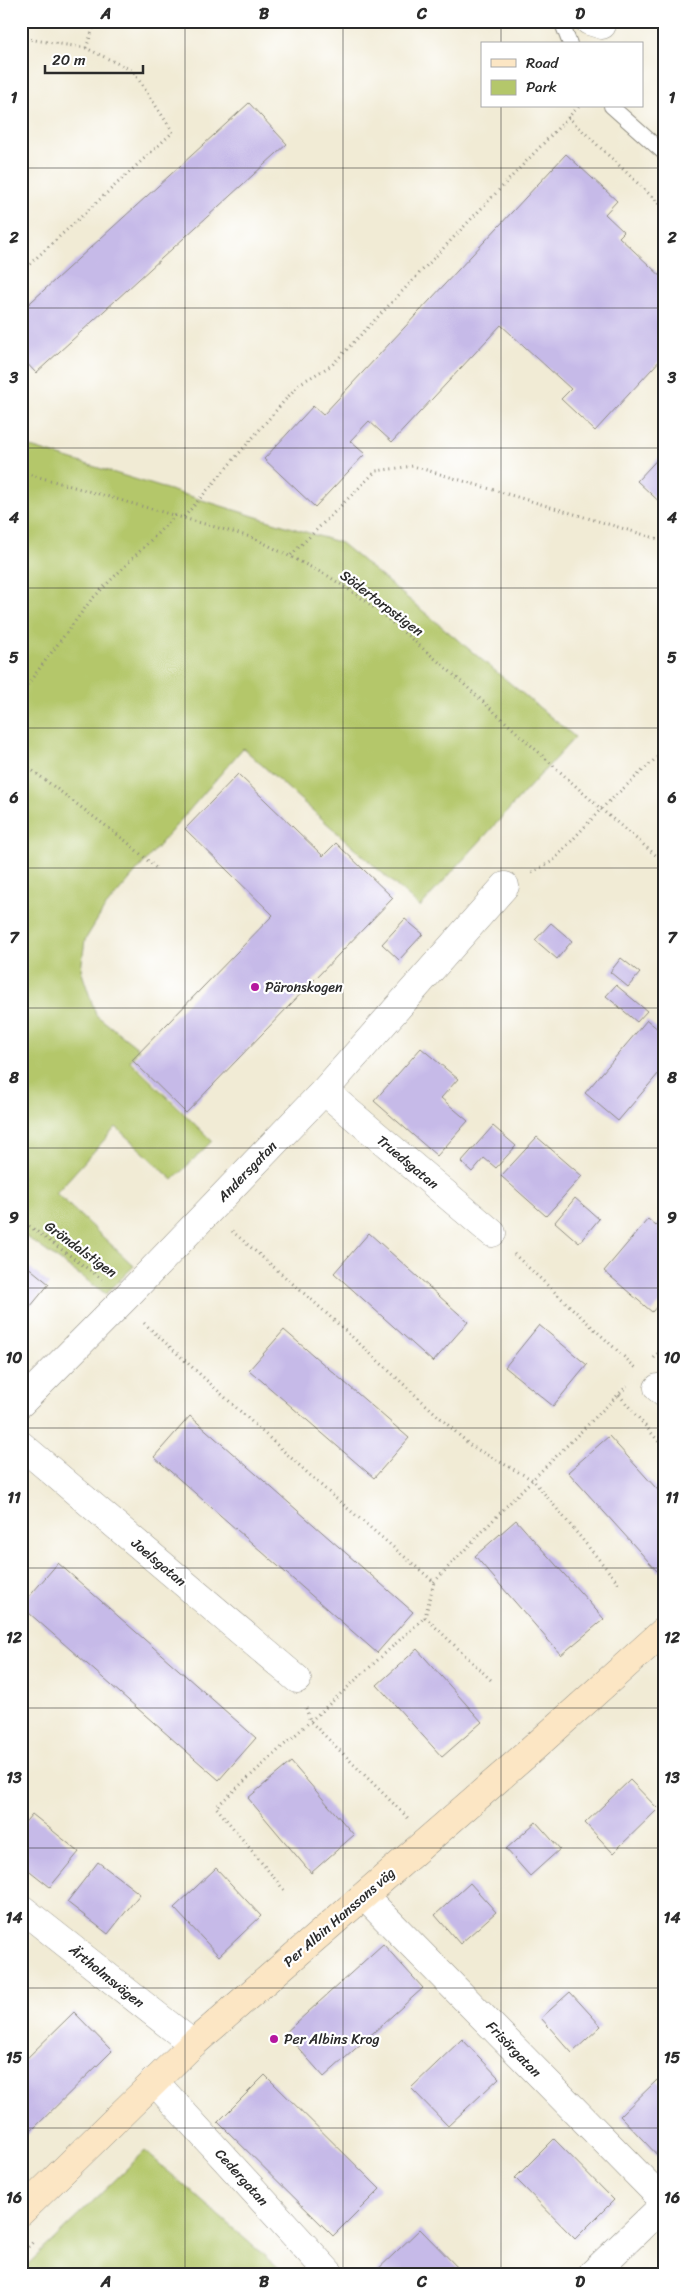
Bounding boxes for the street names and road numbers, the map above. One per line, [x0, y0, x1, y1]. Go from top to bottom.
street label: Södertorpstigen [334, 563, 429, 644]
street label: Truedsgatan [371, 1129, 445, 1196]
street label: Andersgatan [211, 1134, 284, 1209]
street label: Gröndalstigen [39, 1214, 123, 1285]
street label: Joelsgatan [125, 1531, 192, 1593]
street label: Per Albin Hanssons väg [278, 1861, 401, 1973]
street label: Ärtholmsvägen [63, 1937, 150, 2015]
street label: Frisörgatan [480, 2015, 548, 2084]
street label: Cedergatan [209, 2143, 275, 2212]

